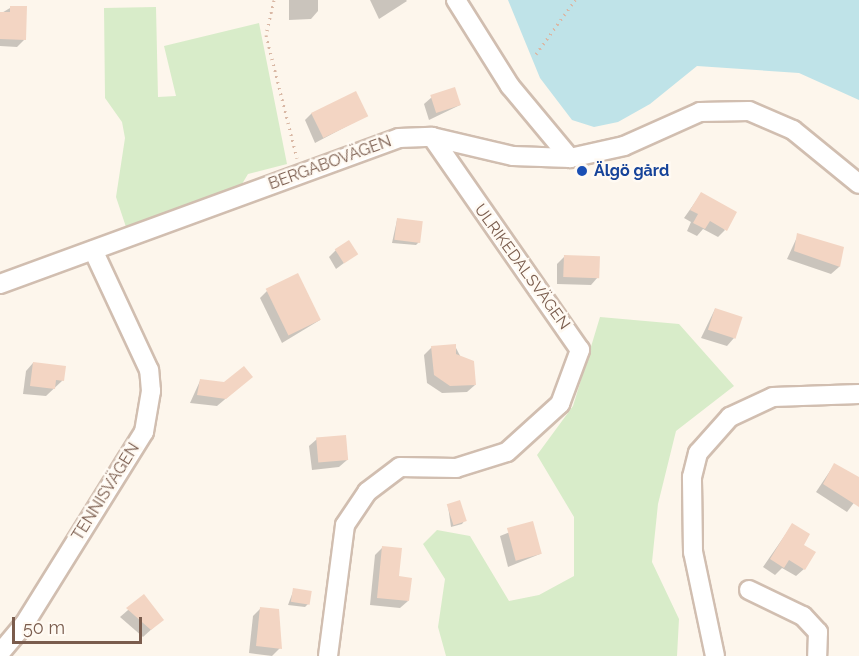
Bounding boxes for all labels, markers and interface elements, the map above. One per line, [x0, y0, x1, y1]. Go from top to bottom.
street label: BERGABOVÄGEN [266, 132, 394, 194]
place label: Älgö gård [594, 161, 669, 181]
marker: Älgö gård [575, 164, 589, 178]
street label: ULRIKEDALSVÄGEN [470, 201, 574, 333]
street label: TENNISVÄGEN [68, 440, 144, 544]
scale bar [15, 605, 146, 643]
text: 50 m [23, 617, 65, 638]

